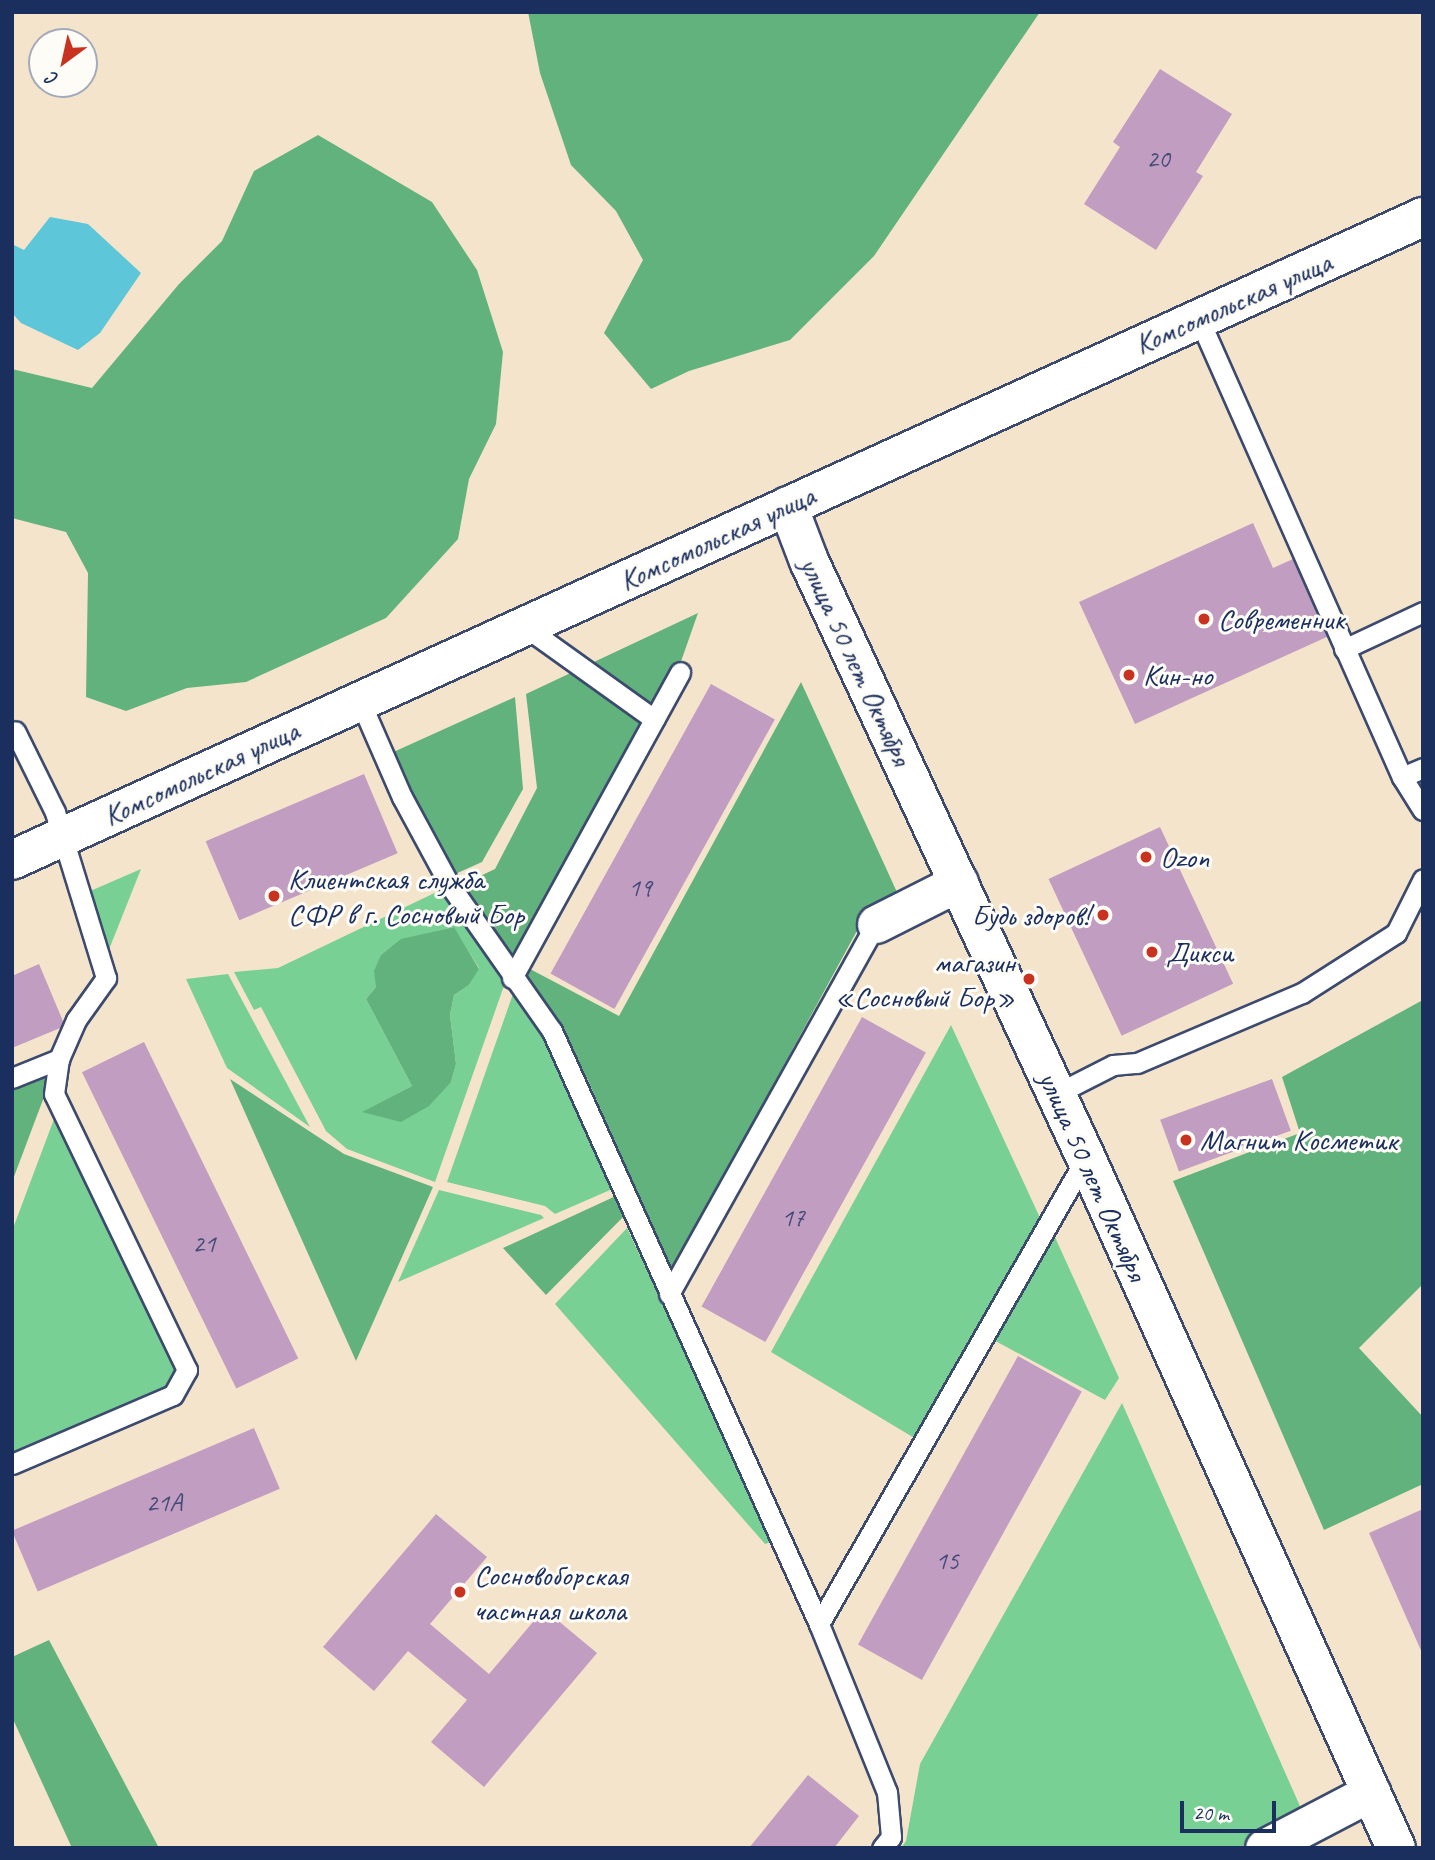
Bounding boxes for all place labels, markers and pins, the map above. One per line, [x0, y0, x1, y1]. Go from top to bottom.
place label: Современник [1218, 601, 1344, 637]
marker: Современник [1196, 611, 1212, 627]
place label: Кин-но [1143, 657, 1212, 693]
marker: Кин-но [1121, 667, 1137, 683]
place label: Ozon [1160, 839, 1209, 875]
marker: Ozon [1138, 849, 1154, 865]
place label: Клиентская служба СФР в г. Сосновый Бор [288, 861, 524, 931]
marker: Клиентская служба СФР в г. Сосновый Бор [266, 888, 282, 904]
place label: Будь здоров! [973, 897, 1089, 933]
marker: Будь здоров! [1095, 907, 1111, 923]
place label: Дикси [1166, 934, 1233, 970]
place label: магазин «Сосновый Бор» [835, 944, 1015, 1014]
marker: Дикси [1144, 944, 1160, 960]
marker: магазин «Сосновый Бор» [1021, 971, 1037, 987]
place label: Магнит Косметик [1200, 1122, 1393, 1158]
marker: Магнит Косметик [1178, 1132, 1194, 1148]
place label: Сосновоборская частная школа [474, 1557, 627, 1628]
marker: Сосновоборская частная школа [452, 1584, 468, 1600]

